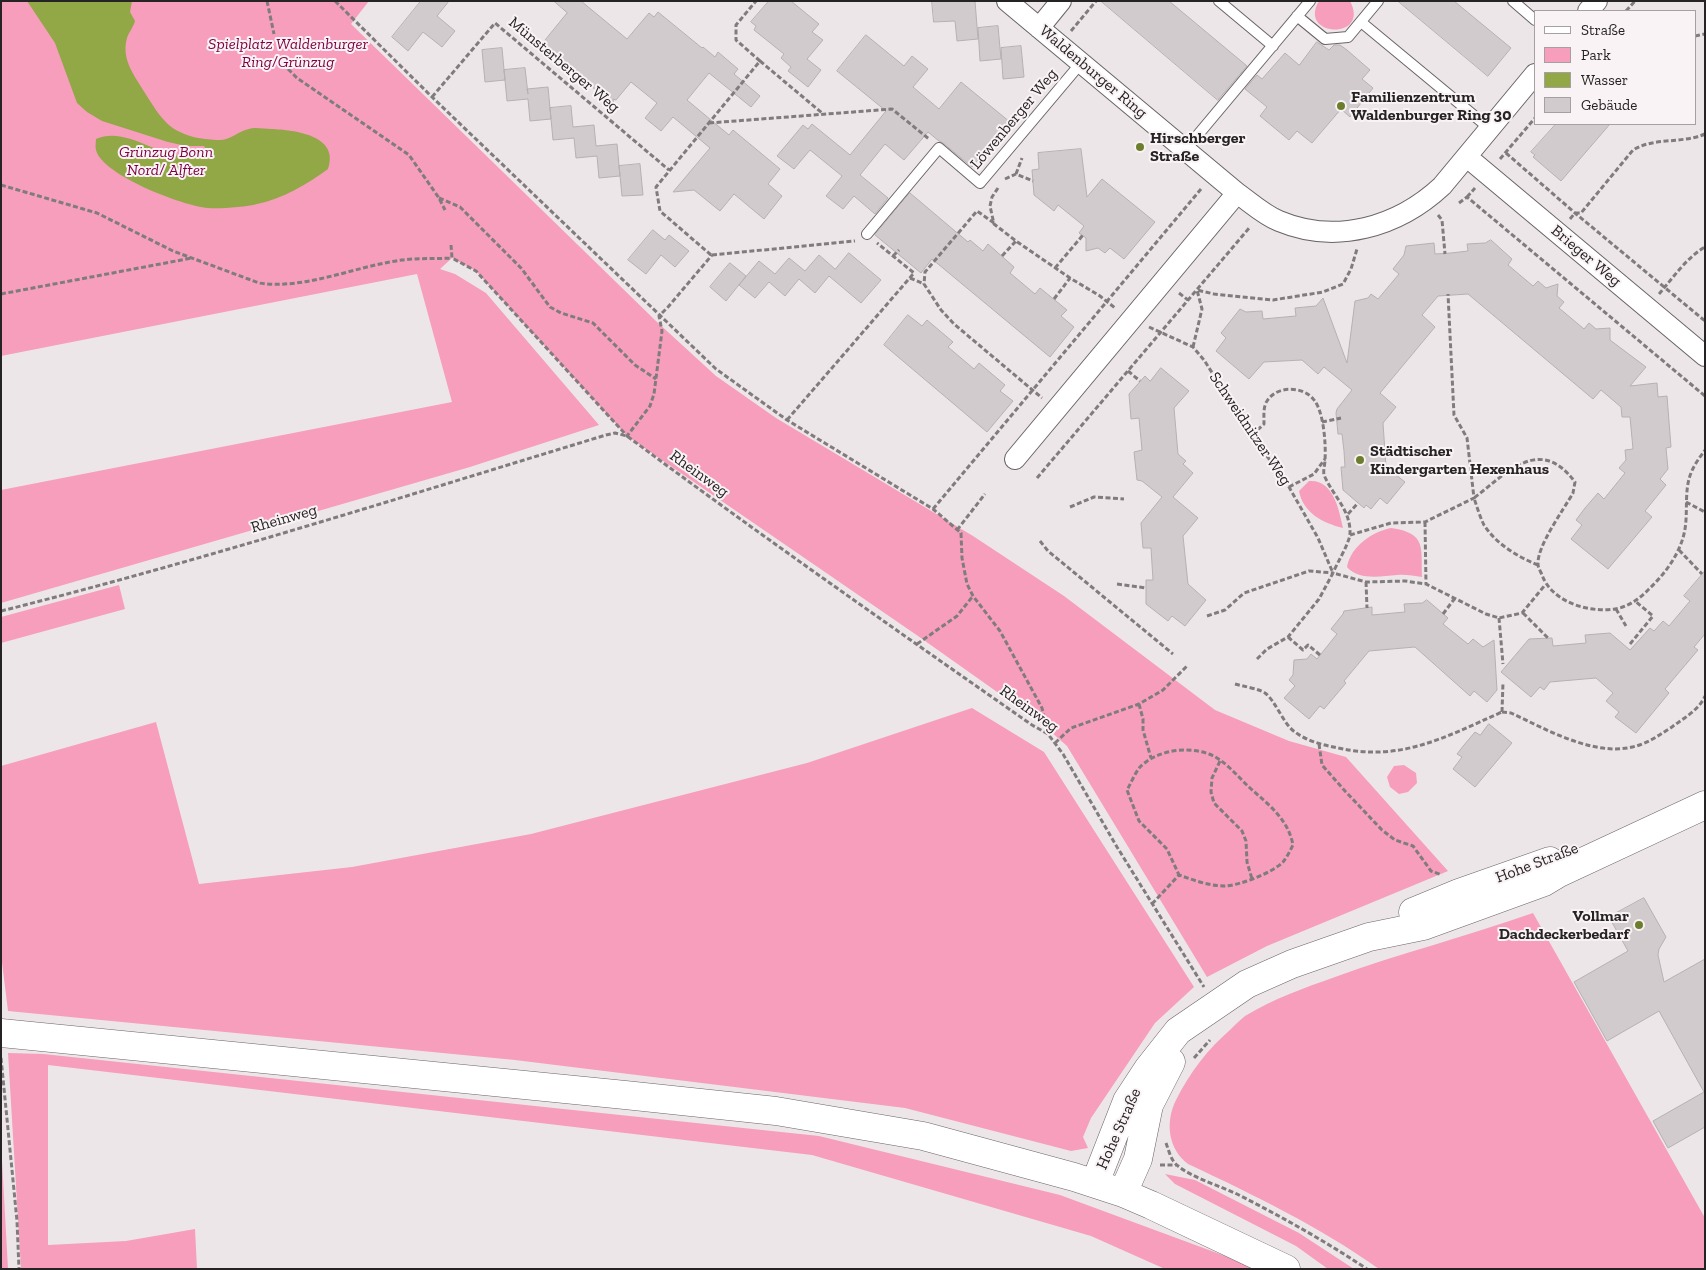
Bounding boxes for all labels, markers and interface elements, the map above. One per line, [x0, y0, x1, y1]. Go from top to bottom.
legend [1534, 10, 1696, 125]
street label: Münsterberger Weg [505, 13, 623, 117]
street label: Waldenburger Ring [1035, 21, 1151, 123]
text: Straße [1581, 21, 1625, 39]
park label: Spielplatz Waldenburger Ring/Grünzug [208, 34, 368, 72]
text: Park [1581, 46, 1611, 64]
street label: Löwenberger Weg [966, 65, 1062, 173]
text: Wasser [1581, 71, 1628, 89]
place label: Familienzentrum Waldenburger Ring 30 [1351, 87, 1511, 125]
text: Gebäude [1581, 96, 1637, 114]
marker: Familienzentrum Waldenburger Ring 30 [1335, 100, 1347, 112]
place label: Hirschberger Straße [1150, 128, 1246, 166]
marker: Hirschberger Straße [1134, 141, 1146, 153]
park label: Grünzug Bonn Nord/ Alfter [119, 142, 213, 180]
street label: Brieger Weg [1547, 221, 1625, 291]
street label: Schweidnitzer Weg [1205, 369, 1295, 489]
place label: Städtischer Kindergarten Hexenhaus [1370, 441, 1549, 479]
street label: Rheinweg [666, 446, 732, 502]
marker: Städtischer Kindergarten Hexenhaus [1354, 454, 1366, 466]
street label: Rheinweg [249, 500, 319, 538]
street label: Rheinweg [996, 681, 1062, 737]
street label: Hohe Straße [1493, 838, 1581, 888]
place label: Vollmar Dachdeckerbedarf [1499, 906, 1629, 944]
marker: Vollmar Dachdeckerbedarf [1633, 919, 1645, 931]
street label: Hohe Straße [1093, 1085, 1145, 1173]

